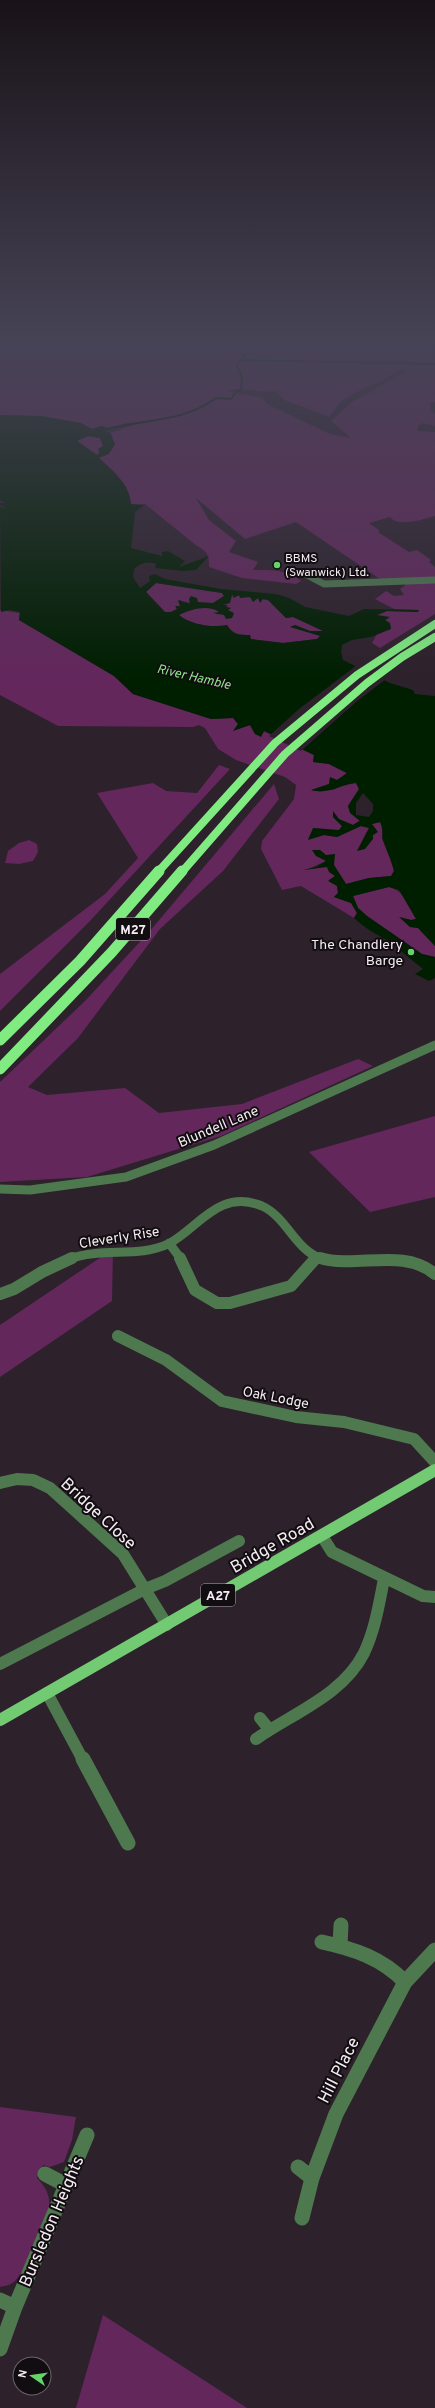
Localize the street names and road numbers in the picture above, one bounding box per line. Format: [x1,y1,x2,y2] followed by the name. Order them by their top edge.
[116,918,150,940] road number: M27
[176,1103,261,1152] street label: Blundell Lane
[78,1224,161,1253] street label: Cleverly Rise
[241,1384,310,1413] street label: Oak Lodge
[55,1474,140,1555] street label: Bridge Close
[227,1514,319,1580] street label: Bridge Road
[201,1584,235,1606] road number: A27
[314,2034,366,2108] street label: Hill Place
[15,2153,90,2291] street label: Bursledon Heights

